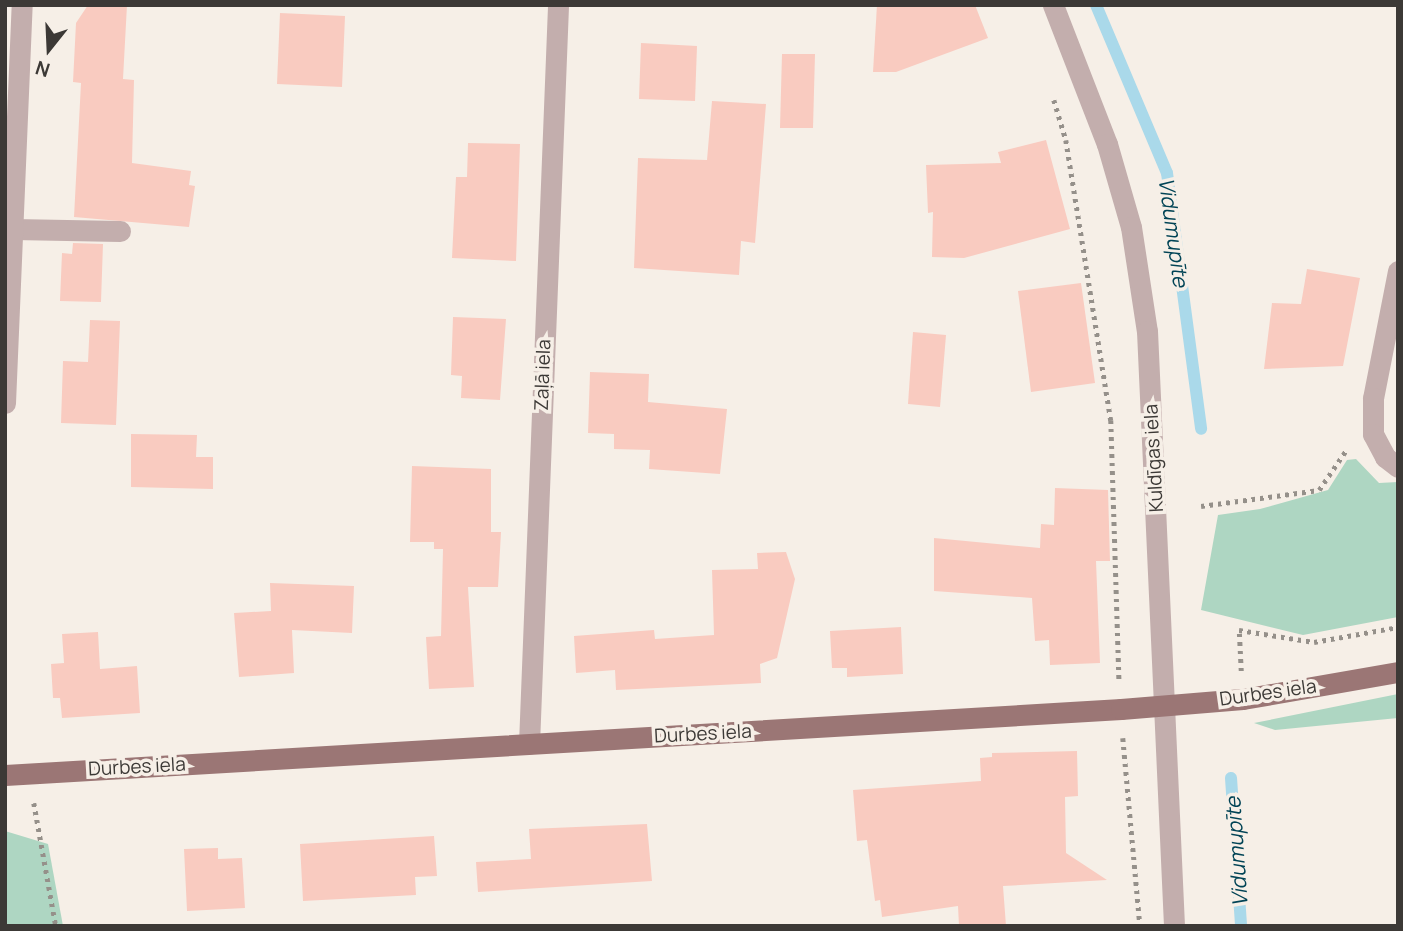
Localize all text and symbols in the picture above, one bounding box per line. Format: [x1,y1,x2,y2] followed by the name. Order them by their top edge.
[14,14,84,84] north arrow
[32,54,53,83] text: N
[1154,176,1194,288] water label: Vidumupīte
[530,339,556,411] street label: Zaļā iela
[1140,403,1168,513] street label: Kuldīgas iela
[1218,675,1318,711] street label: Durbes iela
[654,720,752,748] street label: Durbes iela
[88,753,186,781] street label: Durbes iela
[1220,796,1252,908] water label: Vidumupīte

